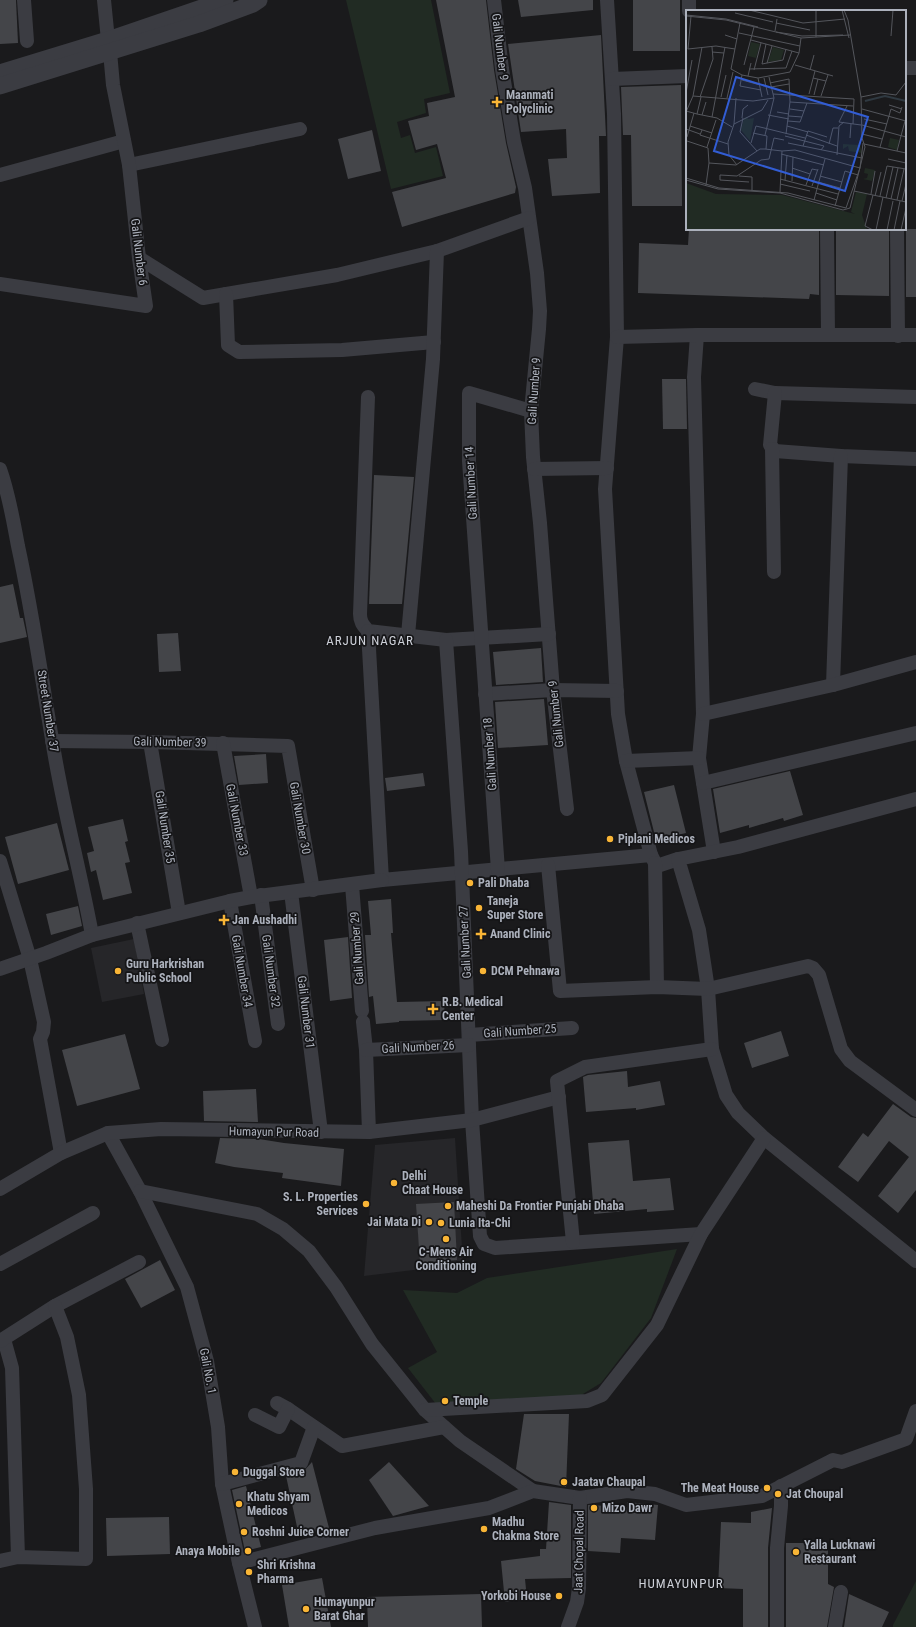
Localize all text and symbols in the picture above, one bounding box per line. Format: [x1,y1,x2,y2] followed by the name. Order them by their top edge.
[686,10,906,230] inset map
[489,13,511,81] street label: Gali Number 9
[506,88,554,116] place label: Maanmati Polyclinic
[491,96,503,108] marker: Maanmati Polyclinic
[128,218,150,286] street label: Gali Number 6
[525,357,543,425] street label: Gali Number 9
[462,446,480,520] street label: Gali Number 14
[326,633,414,648] district label: ARJUN NAGAR
[35,669,61,753] street label: Street Number 37
[546,680,566,748] street label: Gali Number 9
[480,717,500,791] street label: Gali Number 18
[133,734,207,750] street label: Gali Number 39
[287,781,313,855] street label: Gali Number 30
[223,783,251,857] street label: Gali Number 33
[152,790,178,864] street label: Gali Number 35
[618,832,695,846] place label: Piplani Medicos
[605,834,615,844] marker: Piplani Medicos
[478,876,530,890] place label: Pali Dhaba
[465,878,475,888] marker: Pali Dhaba
[487,894,544,922] place label: Taneja Super Store
[474,903,484,913] marker: Taneja Super Store
[456,905,474,979] street label: Gali Number 27
[347,911,367,985] street label: Gali Number 29
[232,913,297,927] place label: Jan Aushadhi
[219,915,229,925] marker: Jan Aushadhi
[490,927,551,941] place label: Anand Clinic
[475,928,487,940] marker: Anand Clinic
[229,934,255,1008] street label: Gali Number 34
[259,934,283,1008] street label: Gali Number 32
[126,957,204,985] place label: Guru Harkrishan Public School
[491,964,560,978] place label: DCM Pehnawa
[113,966,123,976] marker: Guru Harkrishan Public School
[478,966,488,976] marker: DCM Pehnawa
[295,975,317,1049] street label: Gali Number 31
[442,995,503,1023] place label: R.B. Medical Center
[427,1003,439,1015] marker: R.B. Medical Center
[483,1021,557,1041] street label: Gali Number 25
[381,1038,455,1056] street label: Gali Number 26
[229,1124,319,1140] street label: Humayun Pur Road
[402,1169,463,1197] place label: Delhi Chaat House
[389,1178,399,1188] marker: Delhi Chaat House
[283,1190,359,1218] place label: S. L. Properties Services
[361,1199,371,1209] marker: S. L. Properties Services
[456,1199,624,1213] place label: Maheshi Da Frontier Punjabi Dhaba
[443,1201,453,1211] marker: Maheshi Da Frontier Punjabi Dhaba
[367,1215,421,1229] place label: Jai Mata Di
[449,1216,511,1230] place label: Lunia Ita-Chi
[424,1217,434,1227] marker: Jai Mata Di
[436,1218,446,1228] marker: Lunia Ita-Chi
[441,1234,451,1244] marker: C-Mens Air Conditioning
[415,1245,477,1273] place label: C-Mens Air Conditioning
[197,1347,219,1395] street label: Gali No. 1
[453,1394,489,1408] place label: Temple
[440,1396,450,1406] marker: Temple
[243,1465,305,1479] place label: Duggal Store
[230,1467,240,1477] marker: Duggal Store
[572,1475,646,1489] place label: Jaatav Chaupal
[559,1477,569,1487] marker: Jaatav Chaupal
[681,1481,759,1495] place label: The Meat House
[762,1483,772,1493] marker: The Meat House
[786,1487,843,1501] place label: Jat Choupal
[773,1489,783,1499] marker: Jat Choupal
[247,1490,310,1518] place label: Khatu Shyam Medicos
[234,1499,244,1509] marker: Khatu Shyam Medicos
[602,1501,652,1515] place label: Mizo Dawr
[589,1503,599,1513] marker: Mizo Dawr
[571,1510,587,1594] street label: Jaat Chopal Road
[492,1515,559,1543] place label: Madhu Chakma Store
[479,1524,489,1534] marker: Madhu Chakma Store
[252,1525,349,1539] place label: Roshni Juice Corner
[239,1527,249,1537] marker: Roshni Juice Corner
[804,1538,875,1566] place label: Yalla Lucknawi Restaurant
[175,1544,240,1558] place label: Anaya Mobile
[243,1546,253,1556] marker: Anaya Mobile
[791,1547,801,1557] marker: Yalla Lucknawi Restaurant
[257,1558,316,1586] place label: Shri Krishna Pharma
[244,1567,254,1577] marker: Shri Krishna Pharma
[638,1576,724,1591] district label: HUMAYUNPUR
[481,1589,551,1603] place label: Yorkobi House
[554,1591,564,1601] marker: Yorkobi House
[314,1595,375,1623] place label: Humayunpur Barat Ghar
[301,1604,311,1614] marker: Humayunpur Barat Ghar

